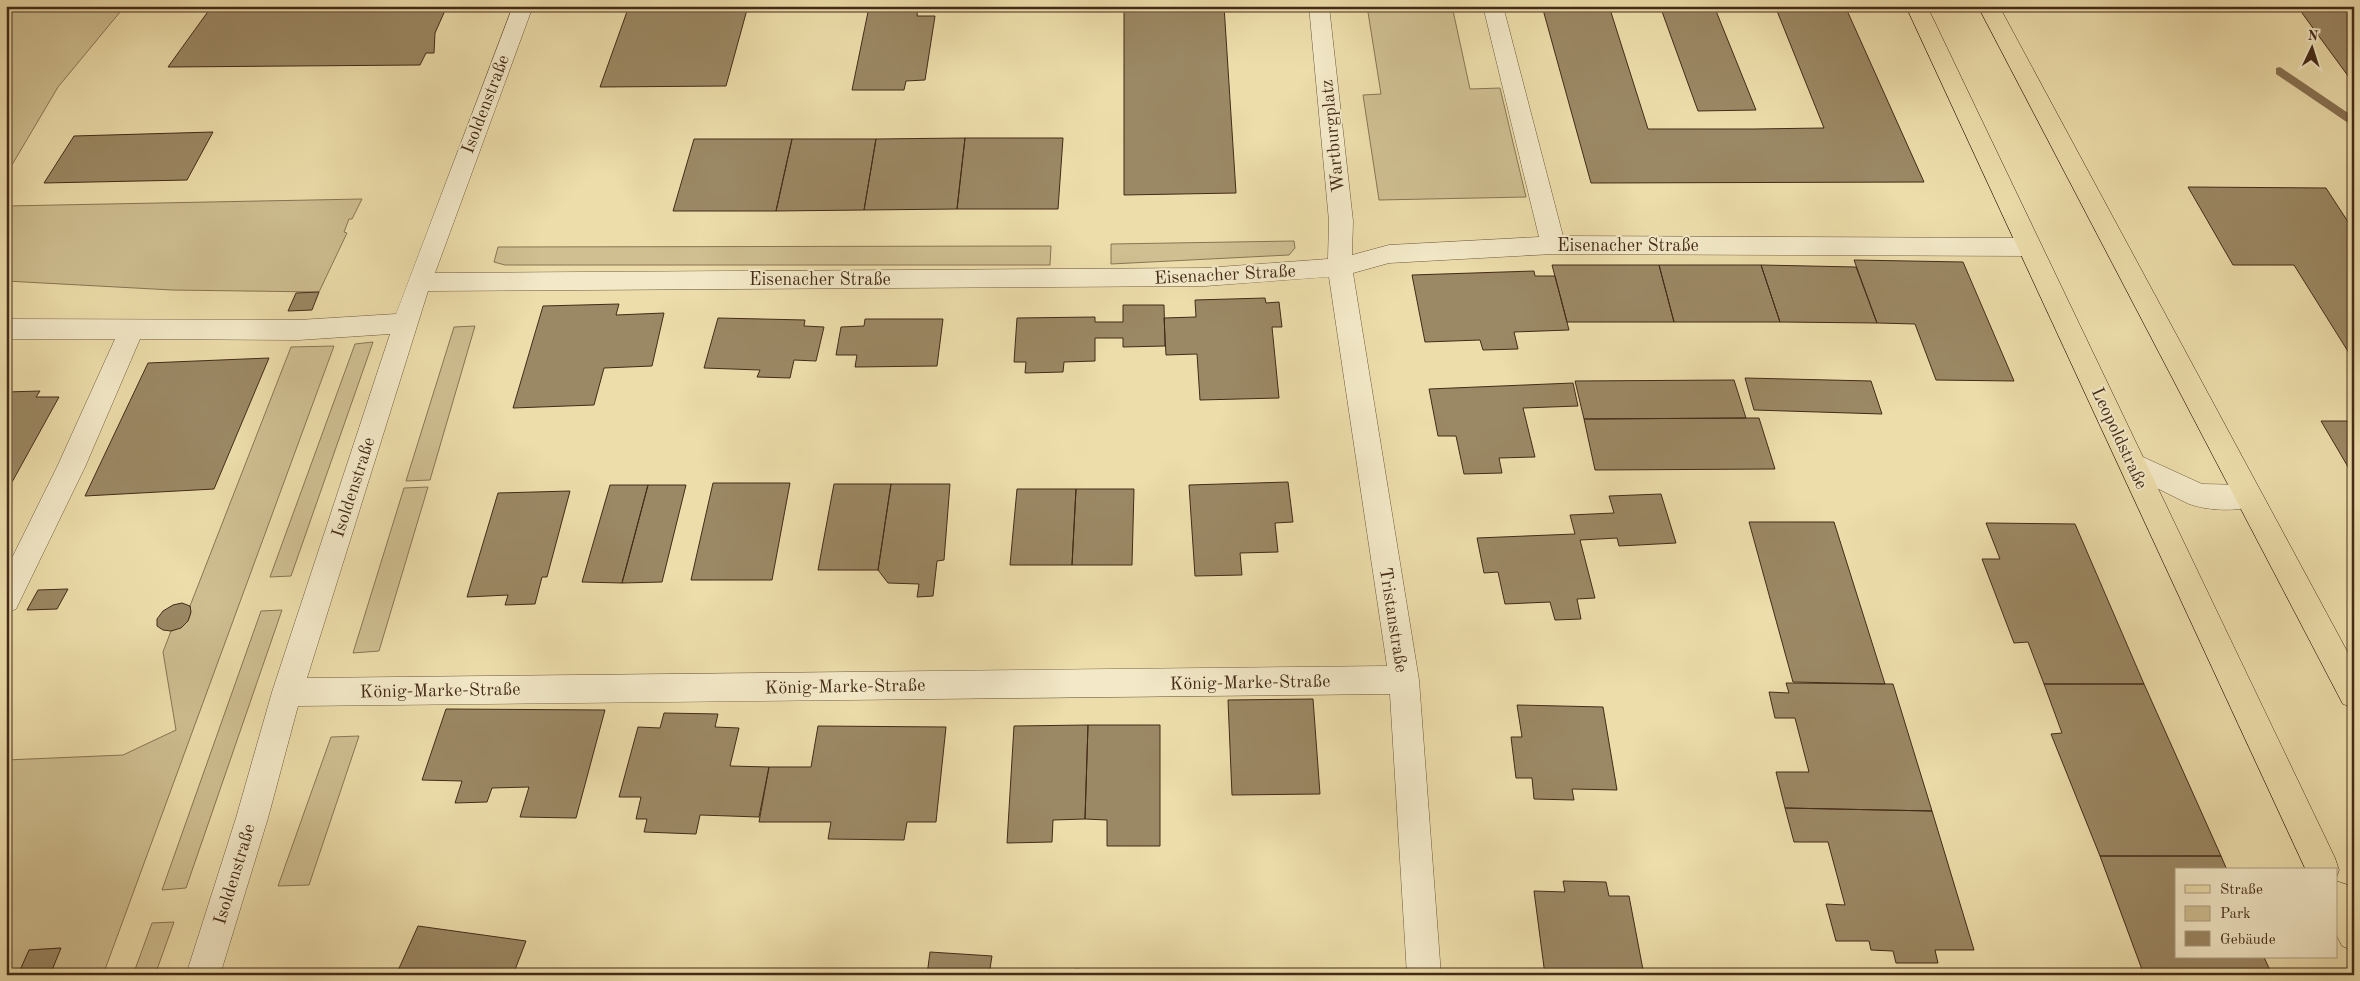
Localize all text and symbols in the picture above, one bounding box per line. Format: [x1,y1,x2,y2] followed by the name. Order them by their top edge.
[2288,22,2338,72] north arrow
[2307,29,2319,43] text: N
[459,52,513,156] street label: Isoldenstraße
[1318,78,1348,193] street label: Wartburgplatz
[1557,237,1699,255] street label: Eisenacher Straße
[1154,262,1296,288] street label: Eisenacher Straße
[749,271,891,289] street label: Eisenacher Straße
[2088,385,2150,492] street label: Leopoldstraße
[329,435,379,540] street label: Isoldenstraße
[1376,566,1410,674] street label: Tristanstraße
[1170,673,1330,693] street label: König-Marke-Straße
[765,677,925,697] street label: König-Marke-Straße
[360,681,520,701] street label: König-Marke-Straße
[211,822,259,927] street label: Isoldenstraße
[2175,868,2338,958] legend
[2220,883,2263,898] text: Straße
[2220,907,2251,922] text: Park
[2220,933,2276,948] text: Gebäude

